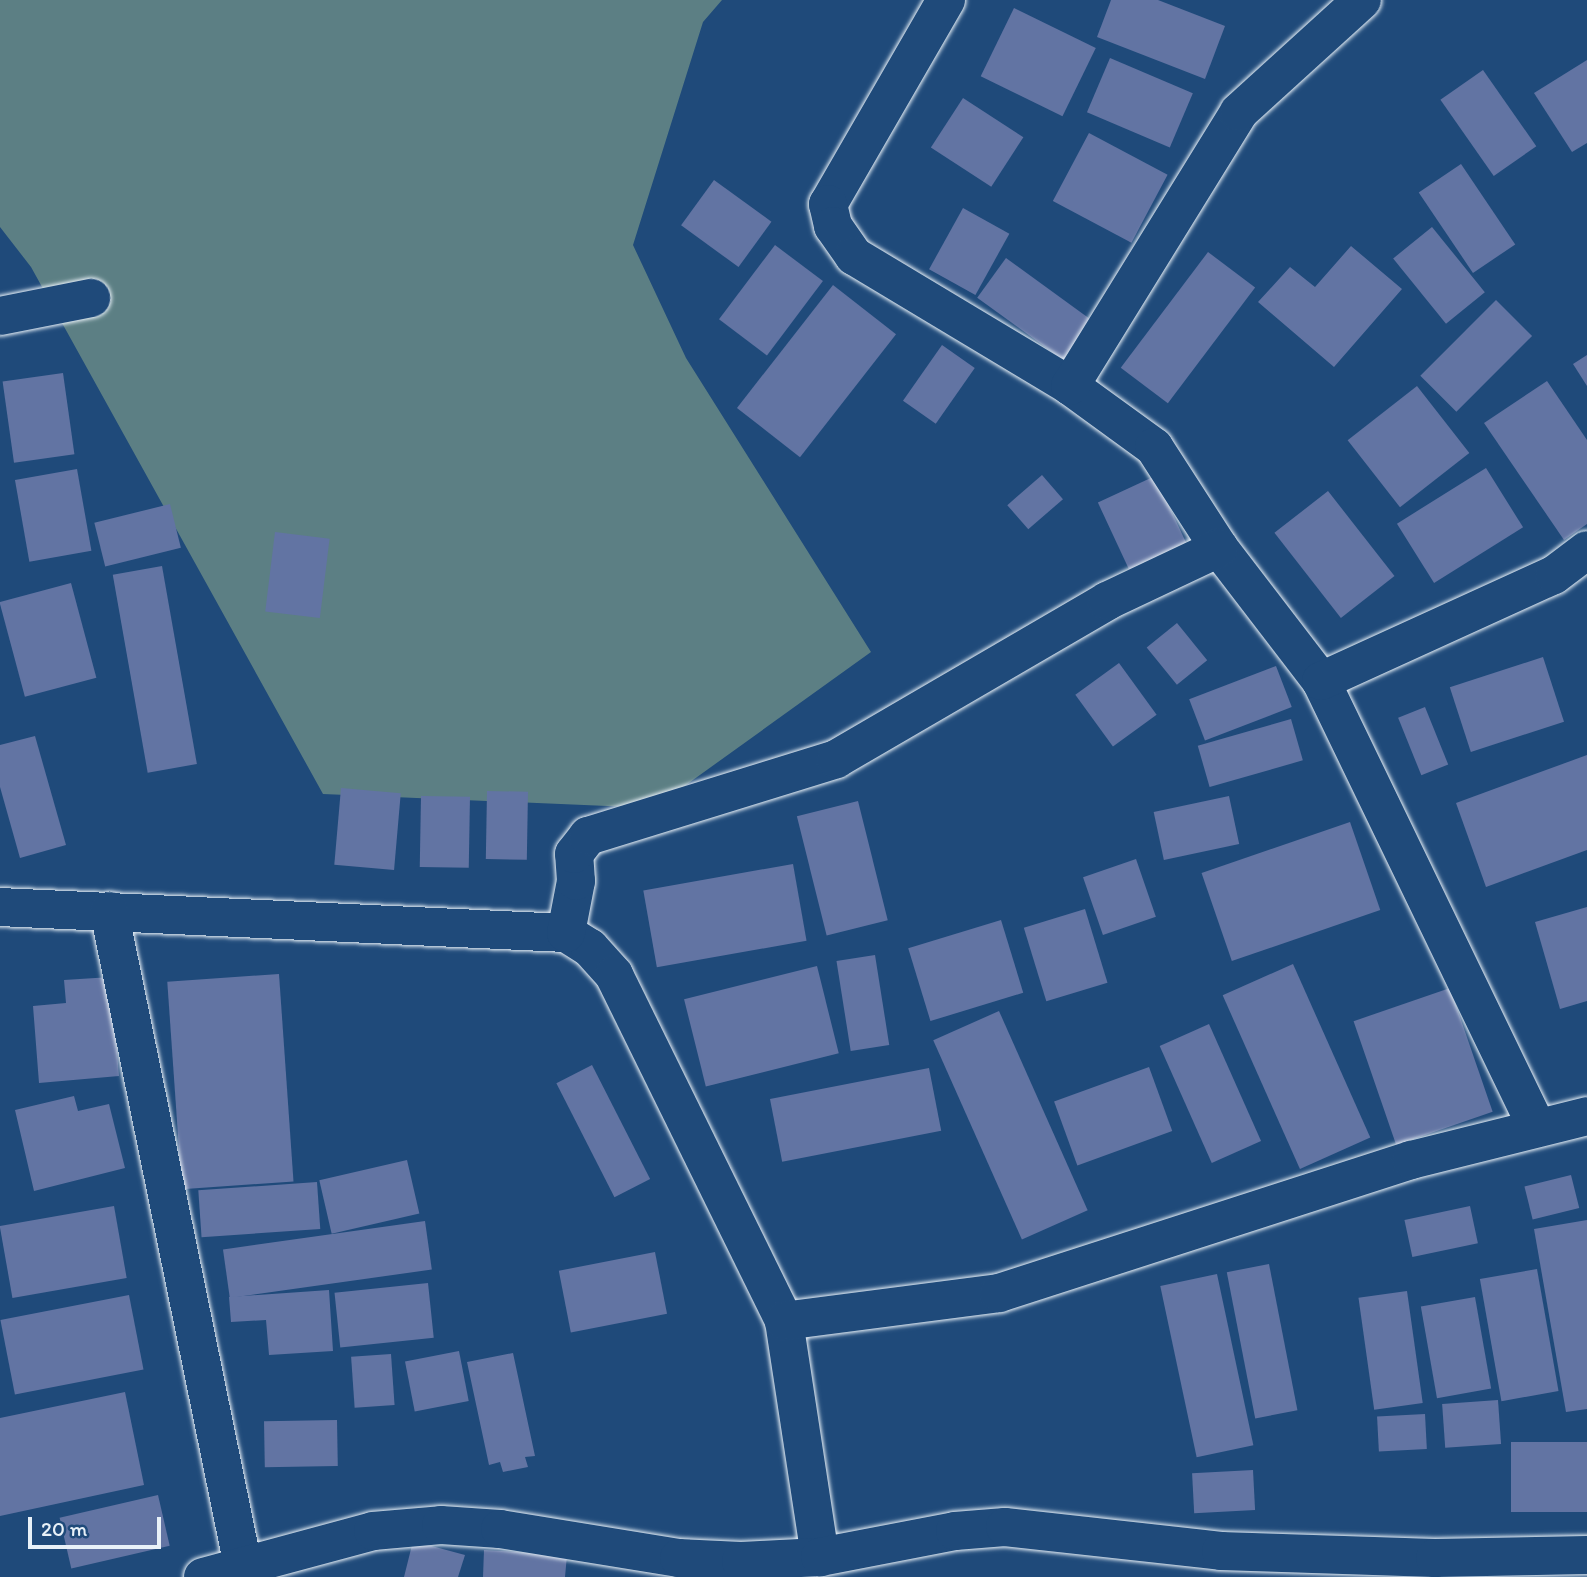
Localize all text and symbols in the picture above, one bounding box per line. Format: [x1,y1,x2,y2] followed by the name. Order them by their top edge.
[32,1504,164,1548] scale bar
[41,1516,87,1541] text: 20 m

